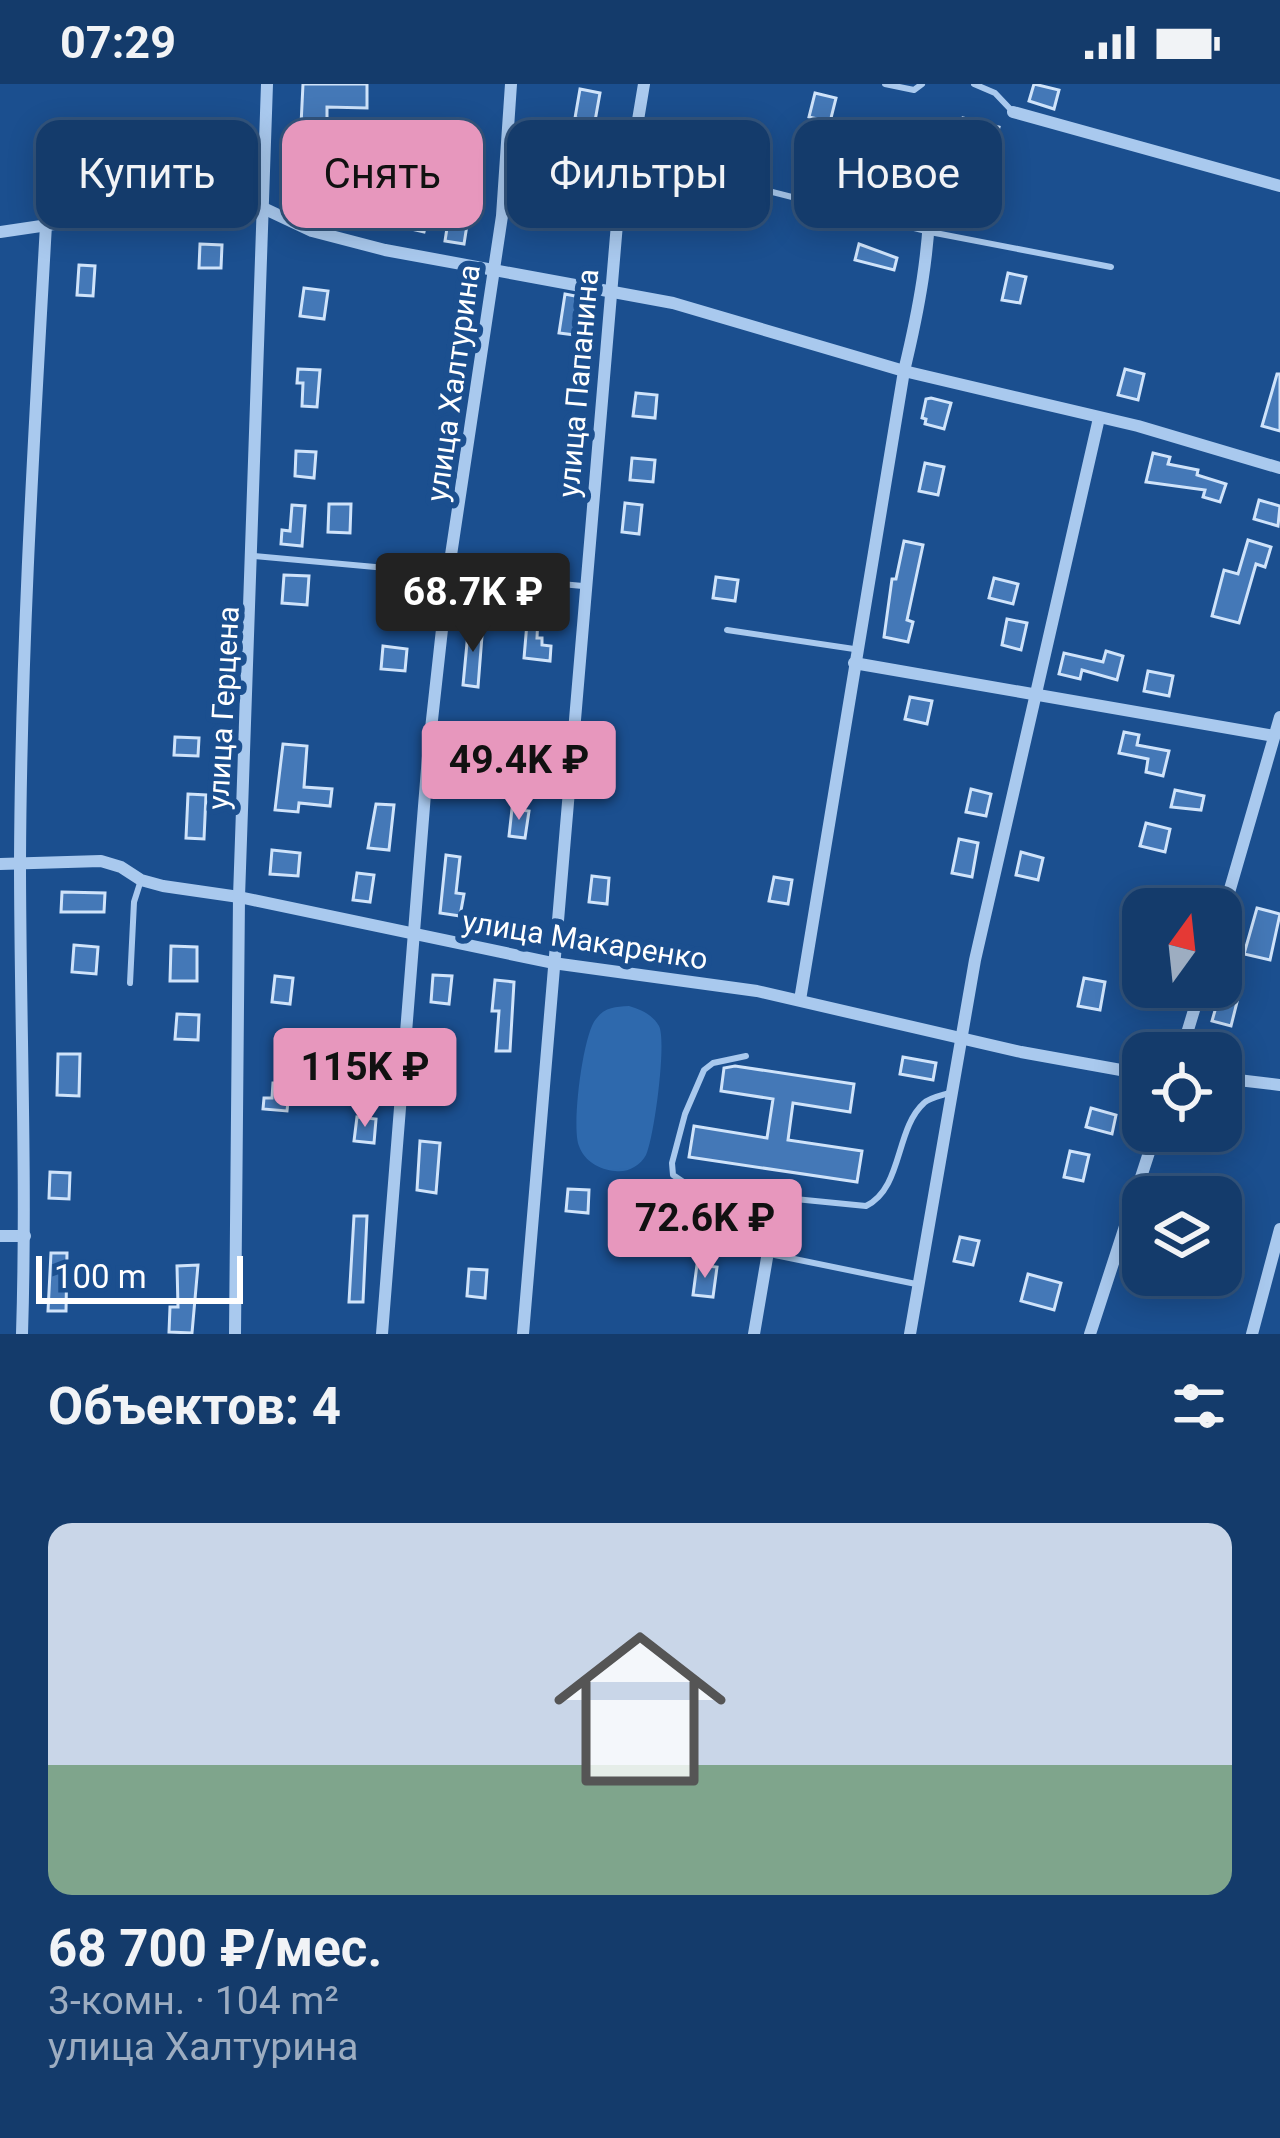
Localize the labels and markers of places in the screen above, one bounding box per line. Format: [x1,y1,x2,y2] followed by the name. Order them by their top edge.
[362,553,584,655] pin: 68.7K ₽
[408,721,630,823] pin: 49.4K ₽
[267,1028,463,1130] pin: 115K ₽
[594,1179,816,1281] pin: 72.6K ₽

